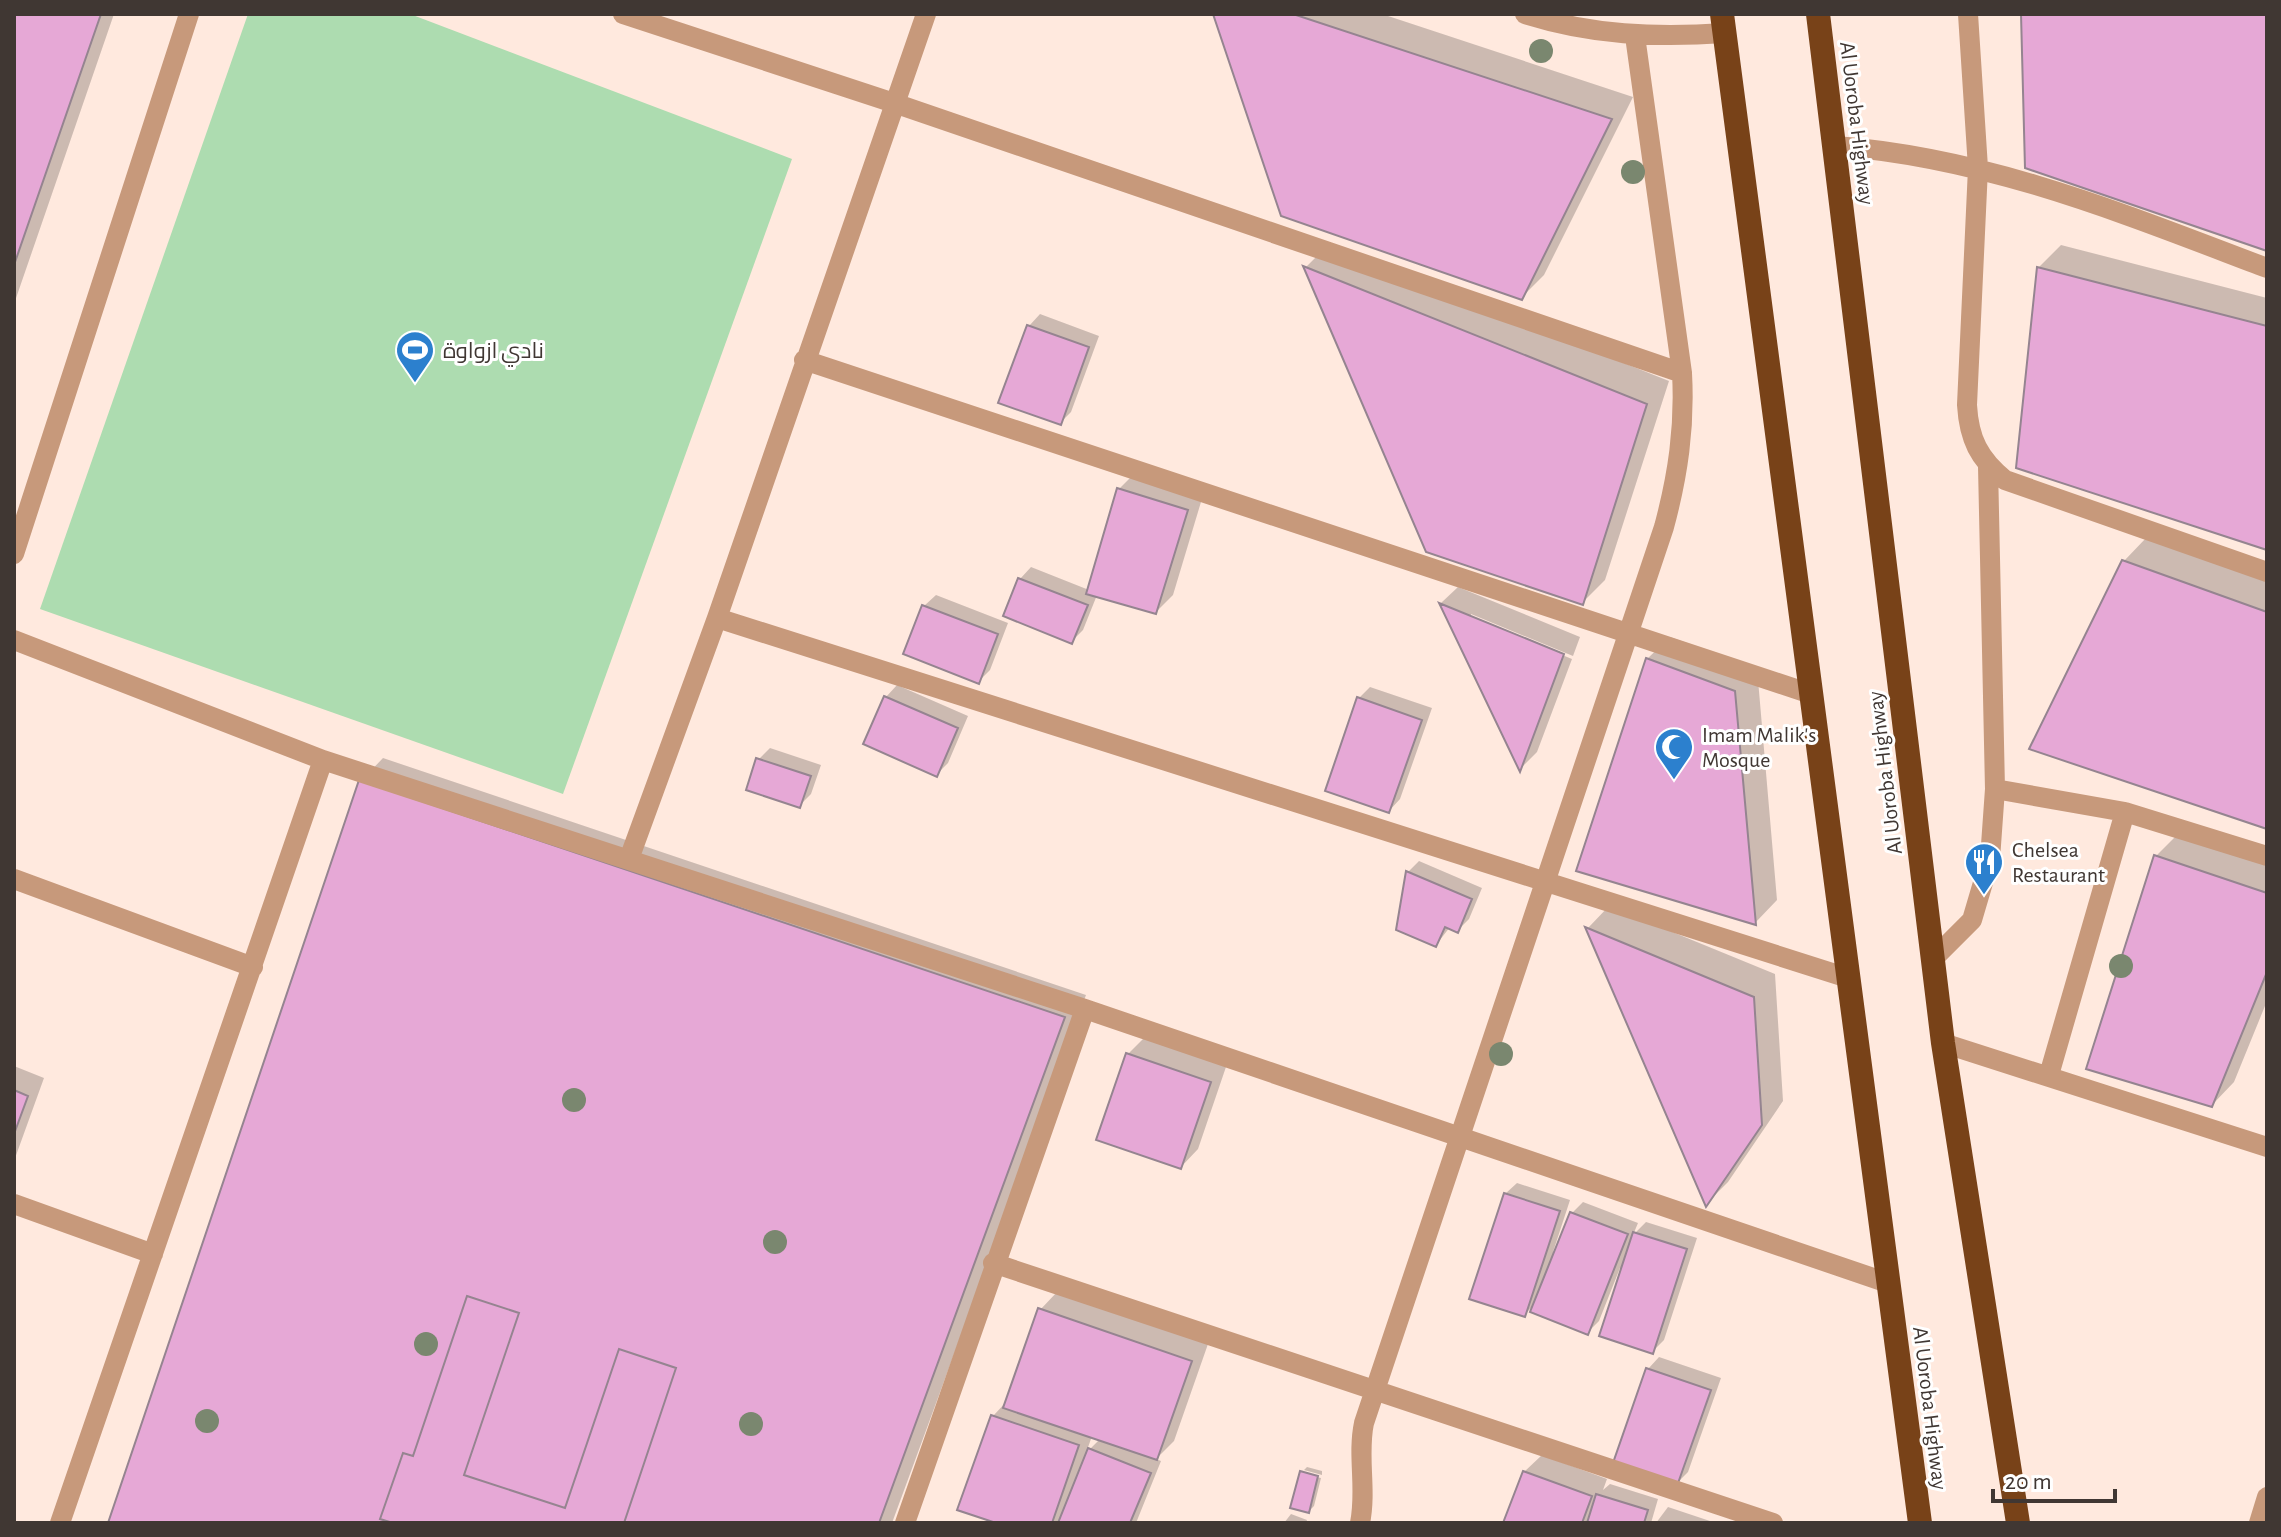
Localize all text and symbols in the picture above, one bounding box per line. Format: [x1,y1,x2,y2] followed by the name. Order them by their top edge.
[1836,40,1878,207] street label: Al Uoroba Highway
[394,329,436,384] sports icon: نادي ازواوة
[443,340,544,367] place label: نادي ازواوة
[1864,689,1906,856] street label: Al Uoroba Highway
[1702,724,1816,771] place label: Imam Malik's Mosque
[1653,726,1695,781] mosque icon: Imam Malik's Mosque
[2012,839,2105,886] place label: Chelsea Restaurant
[1963,841,2005,896] restaurant icon: Chelsea Restaurant
[1909,1325,1951,1492] street label: Al Uoroba Highway
[1993,1453,2115,1503] scale bar
[2005,1470,2052,1494] text: 20 m

